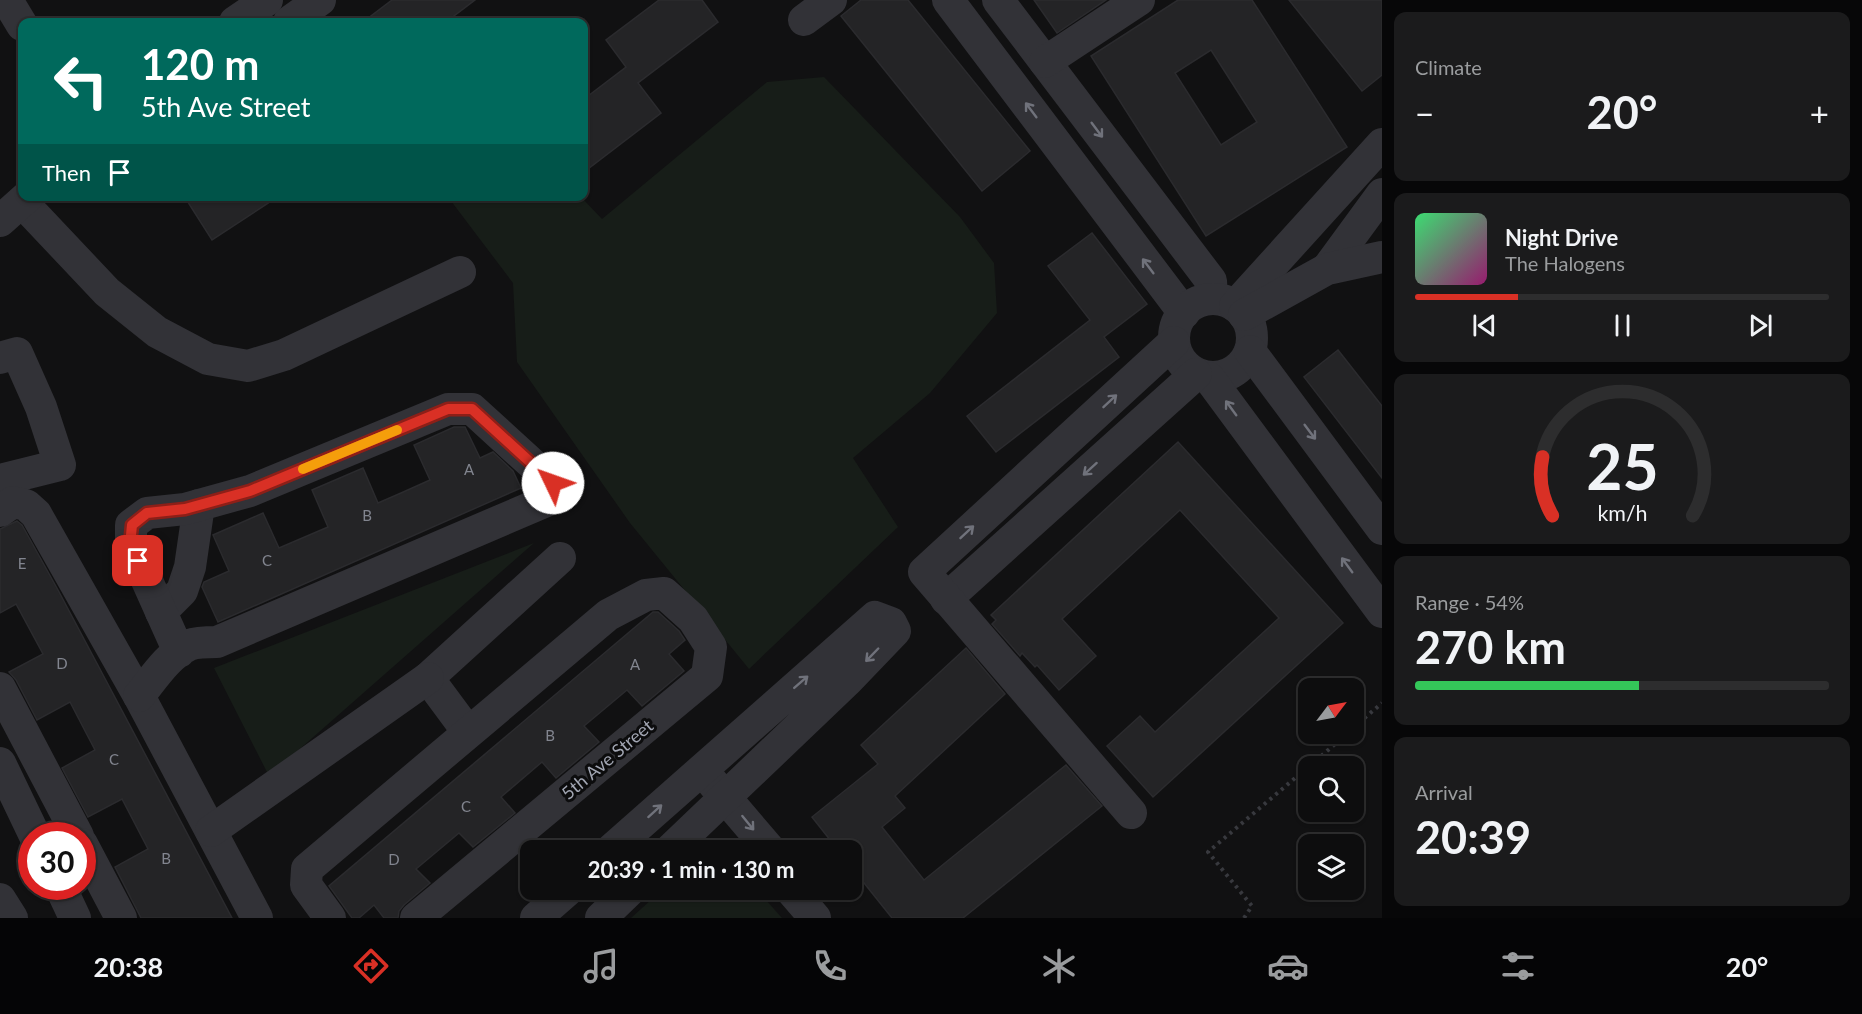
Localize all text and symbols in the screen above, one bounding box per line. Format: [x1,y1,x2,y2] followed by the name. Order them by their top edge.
[141,39,259,89] text: 120 m
[42,42,120,120] icon: left
[1415,55,1482,79] text: Climate
[1587,85,1657,139] text: 20°
[141,90,310,123] text: 5th Ave Street
[1415,93,1434,133] text: −
[1810,93,1829,133] text: +
[1025,103,1037,119] one-way arrow
[1091,122,1103,138] one-way arrow
[103,156,136,189] icon: arrive
[42,159,91,186] text: Then
[1505,224,1618,251] text: Night Drive
[1505,251,1625,275] text: The Halogens
[1142,258,1155,274] one-way arrow
[1468,309,1501,342] icon: previous
[1606,309,1639,342] icon: pause
[1744,309,1777,342] icon: next
[1103,393,1118,408] one-way arrow
[1225,401,1238,417] one-way arrow
[1303,424,1316,440] one-way arrow
[1586,428,1658,503] text: 25
[521,451,585,515] position arrow
[464,460,475,478] house number: A
[1083,462,1098,476] one-way arrow
[1597,500,1647,526] text: km/h
[362,506,372,524] house number: B
[959,525,974,540] one-way arrow
[112,535,163,586] pin
[121,544,154,577] icon: arrive
[262,551,272,569] house number: C
[18,554,26,572] house number: E
[1341,557,1354,573] one-way arrow
[1415,590,1524,614] text: Range · 54%
[1415,620,1566,674] text: 270 km
[865,647,879,662] one-way arrow
[56,654,68,672] house number: D
[630,655,641,673] house number: A
[793,675,808,689] one-way arrow
[1298,678,1364,744] north arrow
[1298,678,1364,900] map controls
[557,714,658,804] street label: 5th Ave Street
[545,726,555,744] house number: B
[109,750,119,768] house number: C
[1298,756,1364,822] button: search
[1415,780,1473,804] text: Arrival
[461,797,471,815] house number: C
[647,804,662,818] one-way arrow
[1415,810,1531,864] text: 20:39
[741,815,755,830] one-way arrow
[18,822,96,900] speed limit sign: 30
[1298,834,1364,900] button: layers
[161,849,171,867] house number: B
[388,850,400,868] house number: D
[588,856,794,883] text: 20:39 · 1 min · 130 m
[350,945,392,987] icon: directions
[580,945,622,987] icon: music
[809,945,851,987] icon: phone
[1038,945,1080,987] icon: climate
[1267,945,1309,987] icon: car
[1497,945,1539,987] icon: filters
[94,950,163,983] text: 20:38
[1726,950,1768,983] text: 20°

